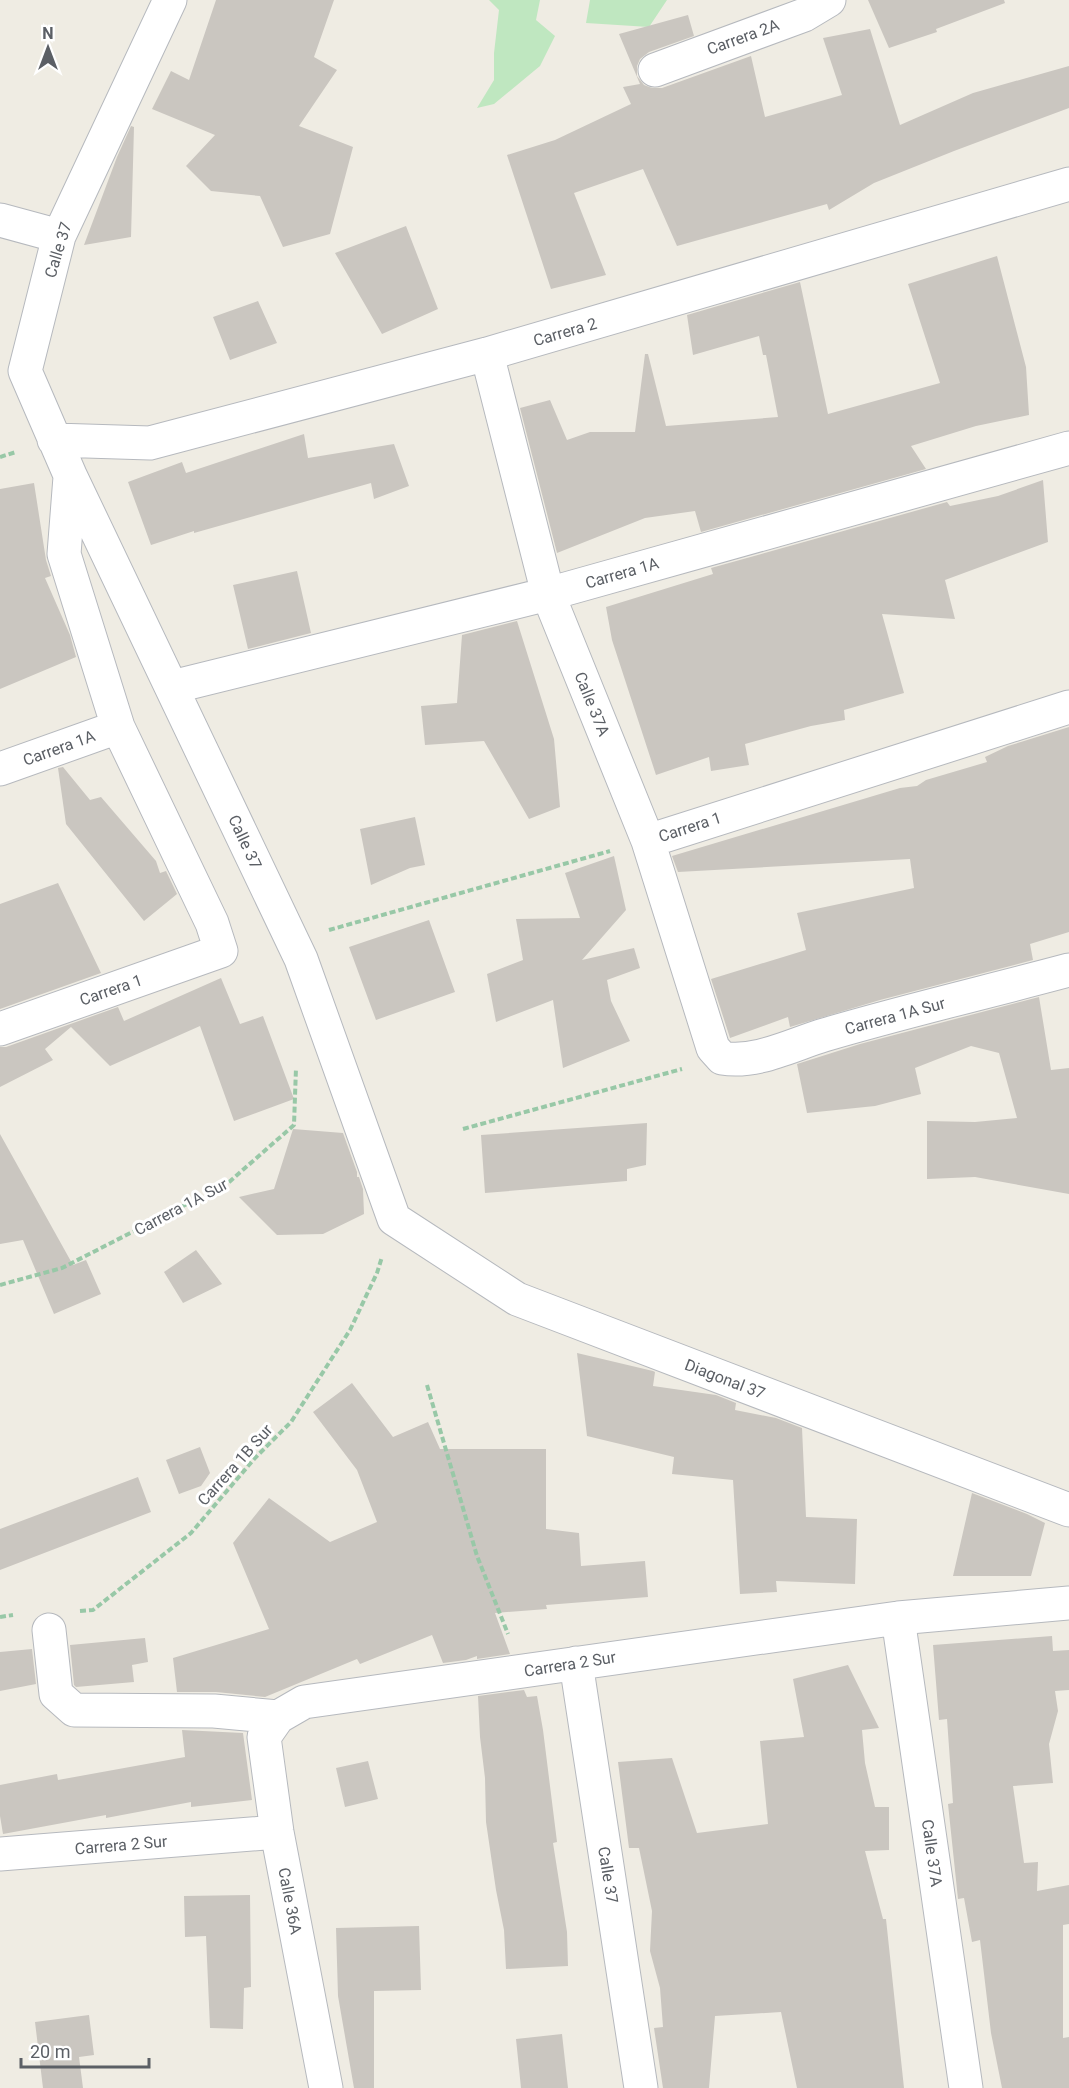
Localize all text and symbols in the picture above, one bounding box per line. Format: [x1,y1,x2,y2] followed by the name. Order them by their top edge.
[704,15,782,59] street label: Carrera 2A
[18,18,78,78] north arrow
[42,24,54,43] text: N
[41,220,75,280] street label: Calle 37
[531,314,599,350] street label: Carrera 2
[583,553,661,593] street label: Carrera 1A
[570,669,614,739] street label: Calle 37A
[20,726,98,770] street label: Carrera 1A
[656,808,724,846] street label: Carrera 1
[224,812,266,872] street label: Calle 37
[77,970,145,1010] street label: Carrera 1
[843,993,948,1039] street label: Carrera 1A Sur
[131,1174,232,1240] street label: Carrera 1A Sur
[682,1355,768,1403] street label: Diagonal 37
[194,1420,277,1510] street label: Carrera 1B Sur
[523,1647,618,1681] street label: Carrera 2 Sur
[918,1818,946,1888] street label: Calle 37A
[74,1831,169,1859] street label: Carrera 2 Sur
[594,1845,622,1905] street label: Calle 37
[274,1866,306,1937] street label: Calle 36A
[21,2031,148,2069] scale bar
[30,2041,70,2062] text: 20 m

